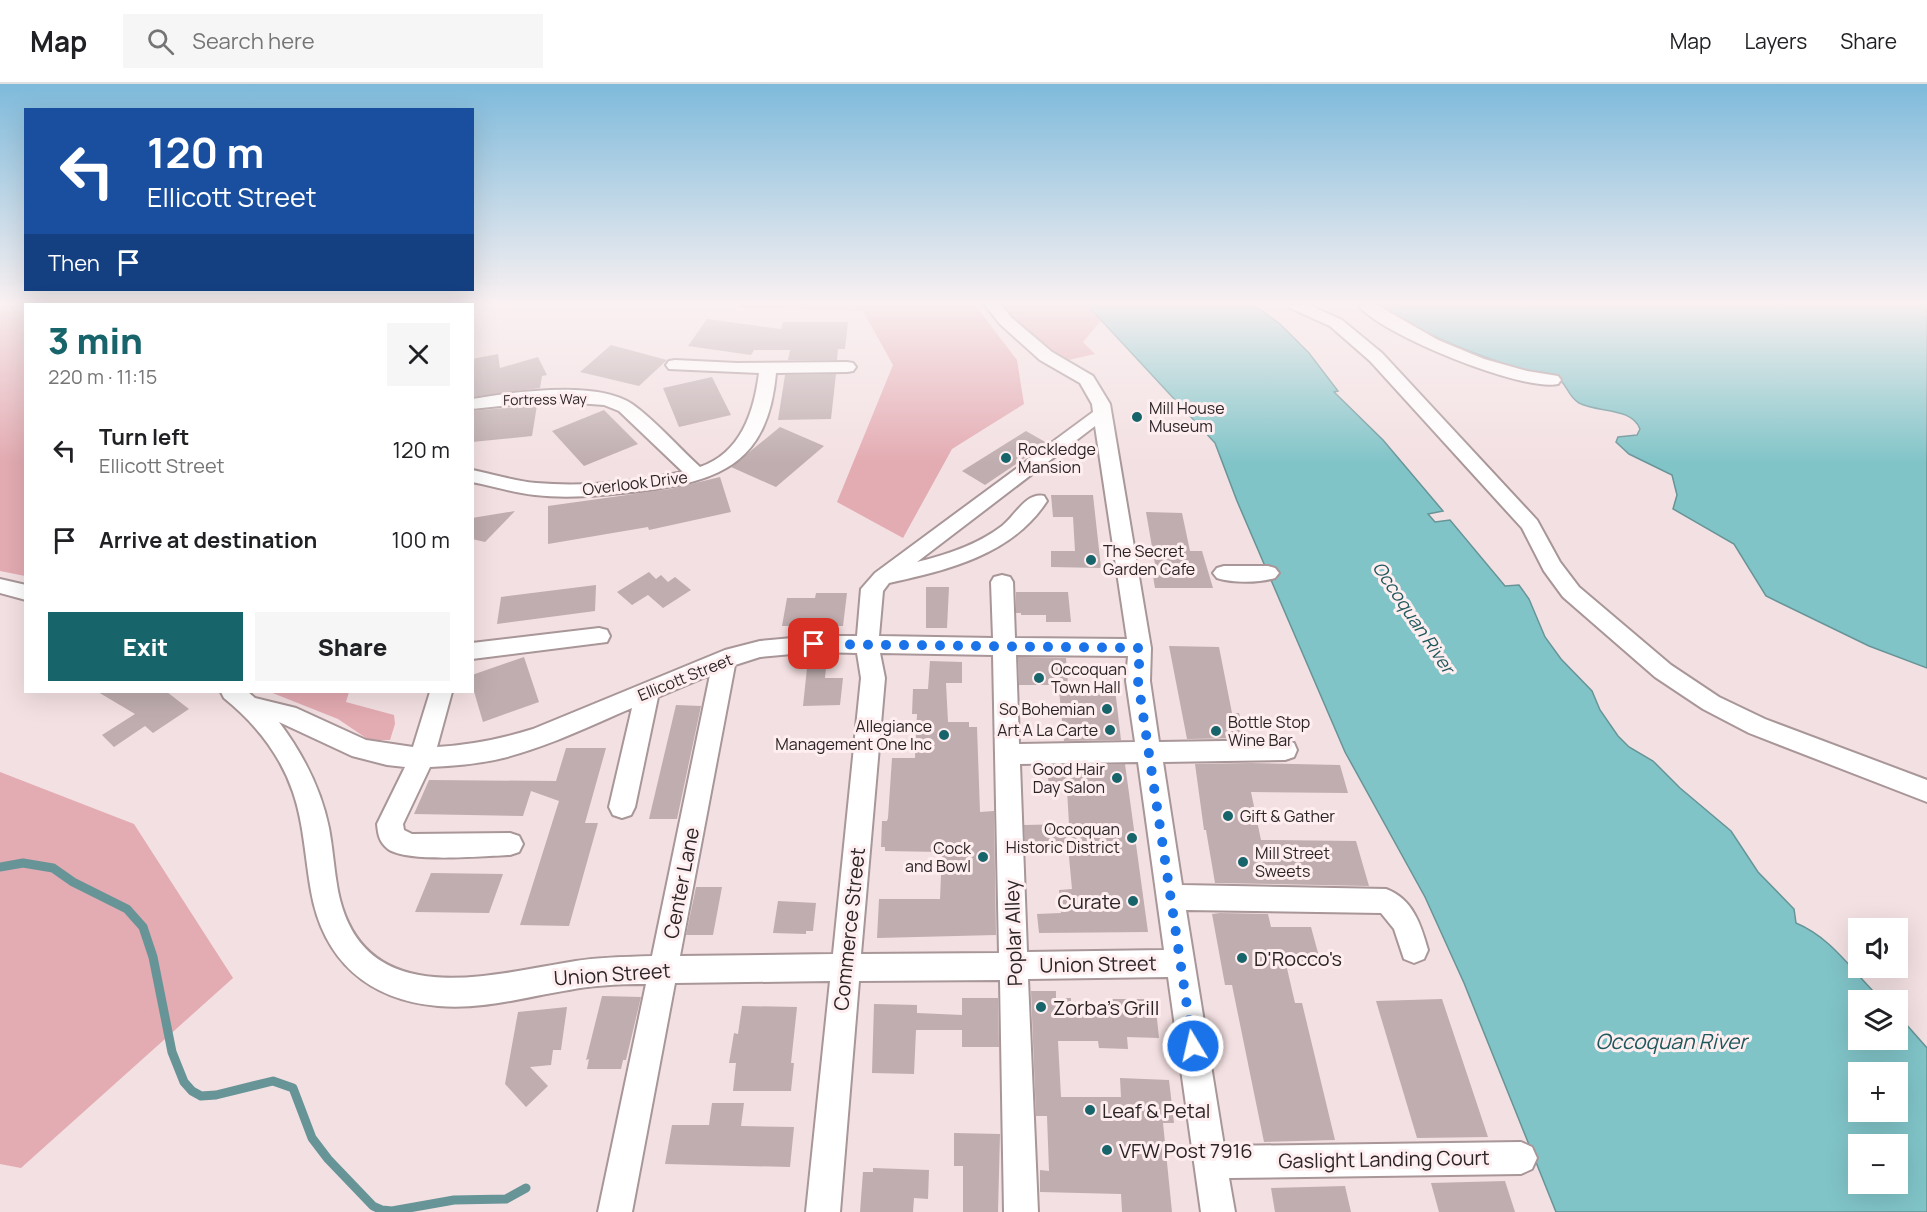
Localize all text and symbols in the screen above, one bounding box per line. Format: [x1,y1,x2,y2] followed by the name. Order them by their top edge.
[123,14,543,68] search box
[30,22,87,60] text: Map
[144,25,177,58] icon: search
[192,26,315,56] text: Search here
[1670,27,1711,55] text: Map
[1744,27,1807,55] text: Layers
[1840,27,1897,55] text: Share
[147,123,264,181] text: 120 m
[48,132,126,210] icon: left
[147,178,317,215] text: Ellicott Street
[112,246,145,279] icon: arrive
[48,248,100,278] text: Then
[48,316,143,365] text: 3 min
[387,323,450,386] button: close
[48,363,157,390] text: 220 m · 11:15
[503,389,588,409] street label: Fortress Way
[1149,397,1225,437] place label: Mill House Museum
[1130,410,1144,424] marker: Mill House Museum
[99,422,189,452] text: Turn left
[48,434,81,467] icon: left
[392,435,450,465] text: 120 m
[1018,438,1096,478] place label: Rockledge Mansion
[999,451,1013,465] marker: Rockledge Mansion
[99,452,225,479] text: Ellicott Street
[581,466,689,500] street label: Overlook Drive
[48,524,81,557] icon: arrive
[99,525,317,555] text: Arrive at destination
[392,525,450,555] text: 100 m
[1103,540,1195,580] place label: The Secret Garden Cafe
[1084,553,1098,567] marker: The Secret Garden Cafe
[1368,556,1462,680] water label: Occoquan River
[48,612,243,681] button: Exit
[255,612,450,681] button: Share
[788,618,839,669] pin
[797,627,830,660] icon: arrive
[634,648,736,706] street label: Ellicott Street
[1051,658,1127,698] place label: Occoquan Town Hall
[1032,671,1046,685] marker: Occoquan Town Hall
[999,698,1095,720] place label: So Bohemian
[1100,702,1114,716] marker: So Bohemian
[1228,711,1310,751] place label: Bottle Stop Wine Bar
[775,715,932,755] place label: Allegiance Management One Inc
[997,719,1098,741] place label: Art A La Carte
[1103,723,1117,737] marker: Art A La Carte
[1209,724,1223,738] marker: Bottle Stop Wine Bar
[937,728,951,742] marker: Allegiance Management One Inc
[1033,758,1105,798] place label: Good Hair Day Salon
[1110,771,1124,785] marker: Good Hair Day Salon
[1240,805,1335,827] place label: Gift & Gather
[1221,809,1235,823] marker: Gift & Gather
[1006,818,1120,858] place label: Occoquan Historic District
[657,825,705,941] street label: Center Lane
[1125,831,1139,845] marker: Occoquan Historic District
[905,837,972,877] place label: Cock and Bowl
[1255,842,1330,882] place label: Mill Street Sweets
[827,846,871,1012] street label: Commerce Street
[976,850,990,864] marker: Cock and Bowl
[1236,855,1250,869] marker: Mill Street Sweets
[998,879,1028,987] street label: Poplar Alley
[1058,888,1121,915] place label: Curate
[1126,894,1140,908] marker: Curate
[1848,918,1908,1194] map controls
[1848,918,1908,978] button: sound
[1254,945,1342,972] place label: D'Rocco's
[1039,949,1157,979] street label: Union Street
[1235,951,1249,965] marker: D'Rocco's
[553,956,671,992] street label: Union Street
[1848,990,1908,1050] button: layers
[1053,994,1159,1021] place label: Zorba's Grill
[1034,1000,1048,1014] marker: Zorba's Grill
[1161,1014,1225,1078] position arrow
[1595,1027,1749,1055] water label: Occoquan River
[1848,1062,1908,1122] button: +
[1102,1097,1210,1124] place label: Leaf & Petal
[1083,1103,1097,1117] marker: Leaf & Petal
[1848,1134,1908,1194] button: −
[1119,1137,1253,1164] place label: VFW Post 7916
[1100,1143,1114,1157] marker: VFW Post 7916
[1278,1144,1490,1174] street label: Gaslight Landing Court

